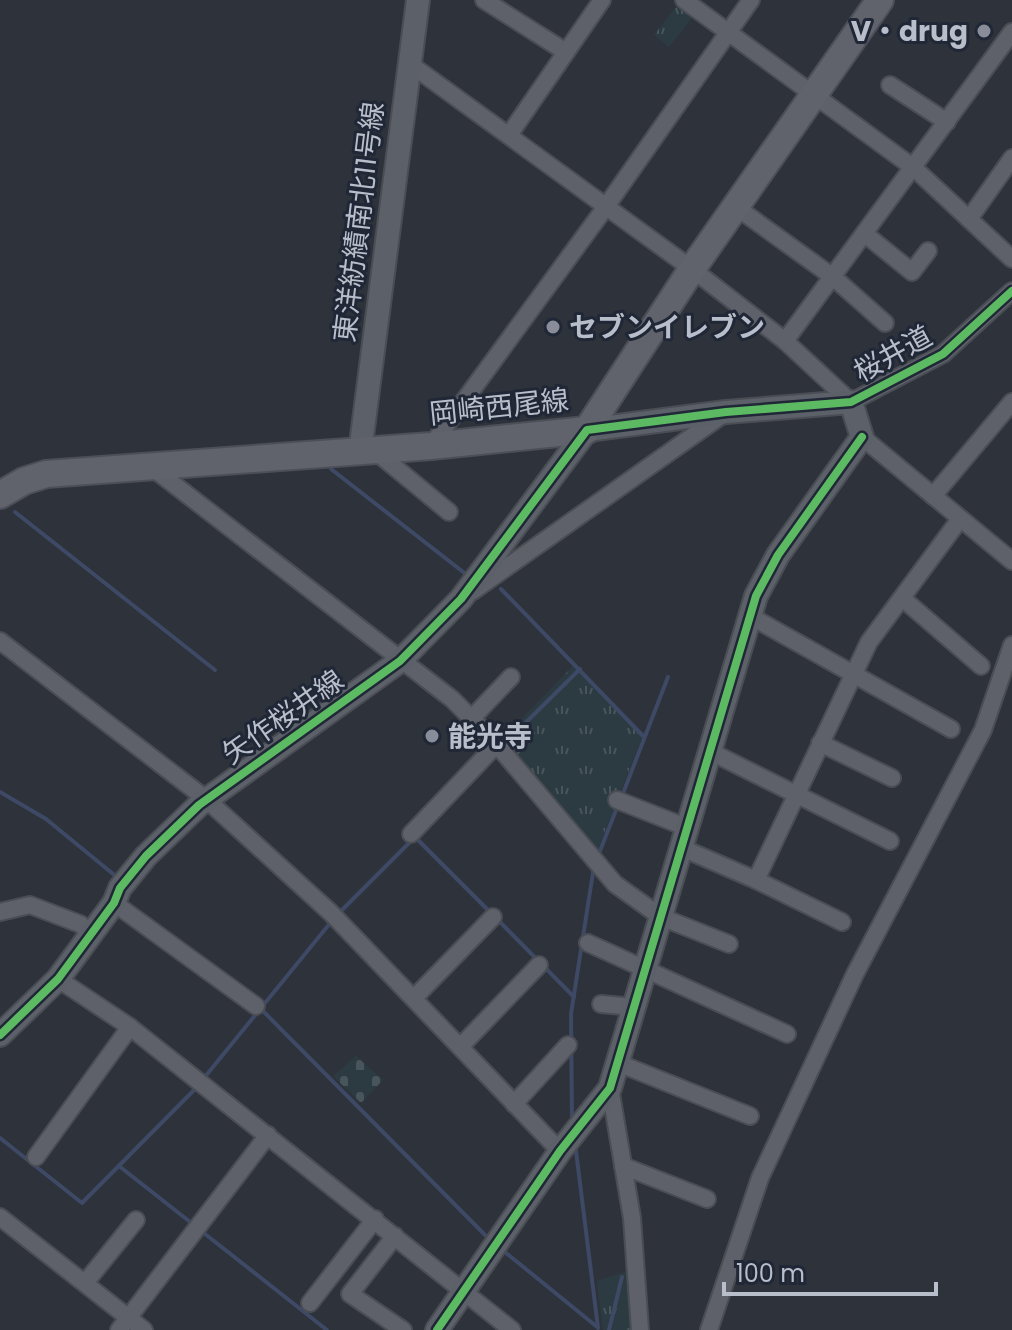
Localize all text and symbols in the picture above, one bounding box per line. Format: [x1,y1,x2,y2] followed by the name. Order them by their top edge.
[851,12,968,51] place label: V・drug
[975,22,993,40] marker: V・drug
[325,100,393,344] street label: 東洋紡績南北11号線
[569,308,765,347] place label: セブンイレブン
[847,317,939,391] street label: 桜井道
[544,318,562,336] marker: セブンイレブン
[427,380,571,434] street label: 岡崎西尾線
[214,661,352,773] street label: 矢作桜井線
[448,717,532,756] place label: 能光寺
[423,727,441,745] marker: 能光寺
[724,1246,936,1296] scale bar
[736,1257,805,1290] text: 100 m

